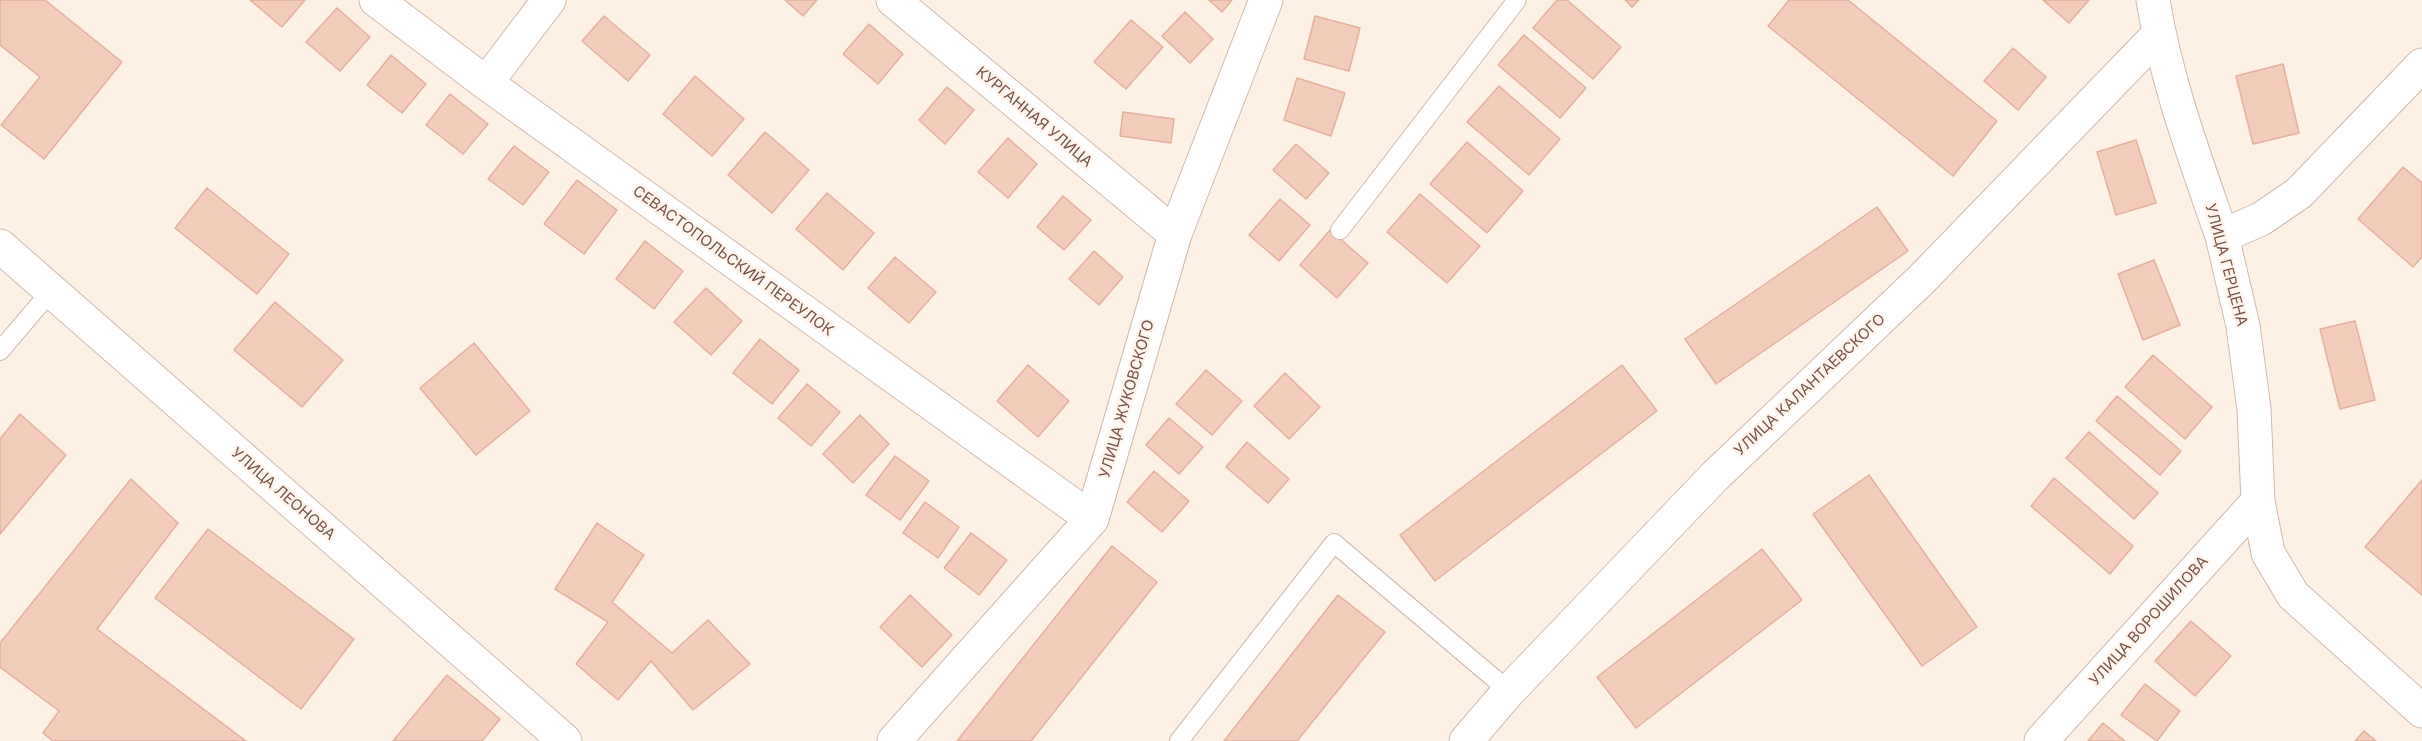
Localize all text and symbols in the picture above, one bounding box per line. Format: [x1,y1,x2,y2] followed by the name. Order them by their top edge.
[972,63,1096,171] street label: КУРГАННАЯ УЛИЦА
[629,182,837,340] street label: СЕВАСТОПОЛЬСКИЙ ПЕРЕУЛОК
[2201,202,2251,328] street label: УЛИЦА ГЕРЦЕНА
[1731,310,1889,460] street label: УЛИЦА КАЛАНТАЕВСКОГО
[1096,318,1158,480] street label: УЛИЦА ЖУКОВСКОГО
[227,444,339,544] street label: УЛИЦА ЛЕОНОВА
[2086,552,2212,690] street label: УЛИЦА ВОРОШИЛОВА

